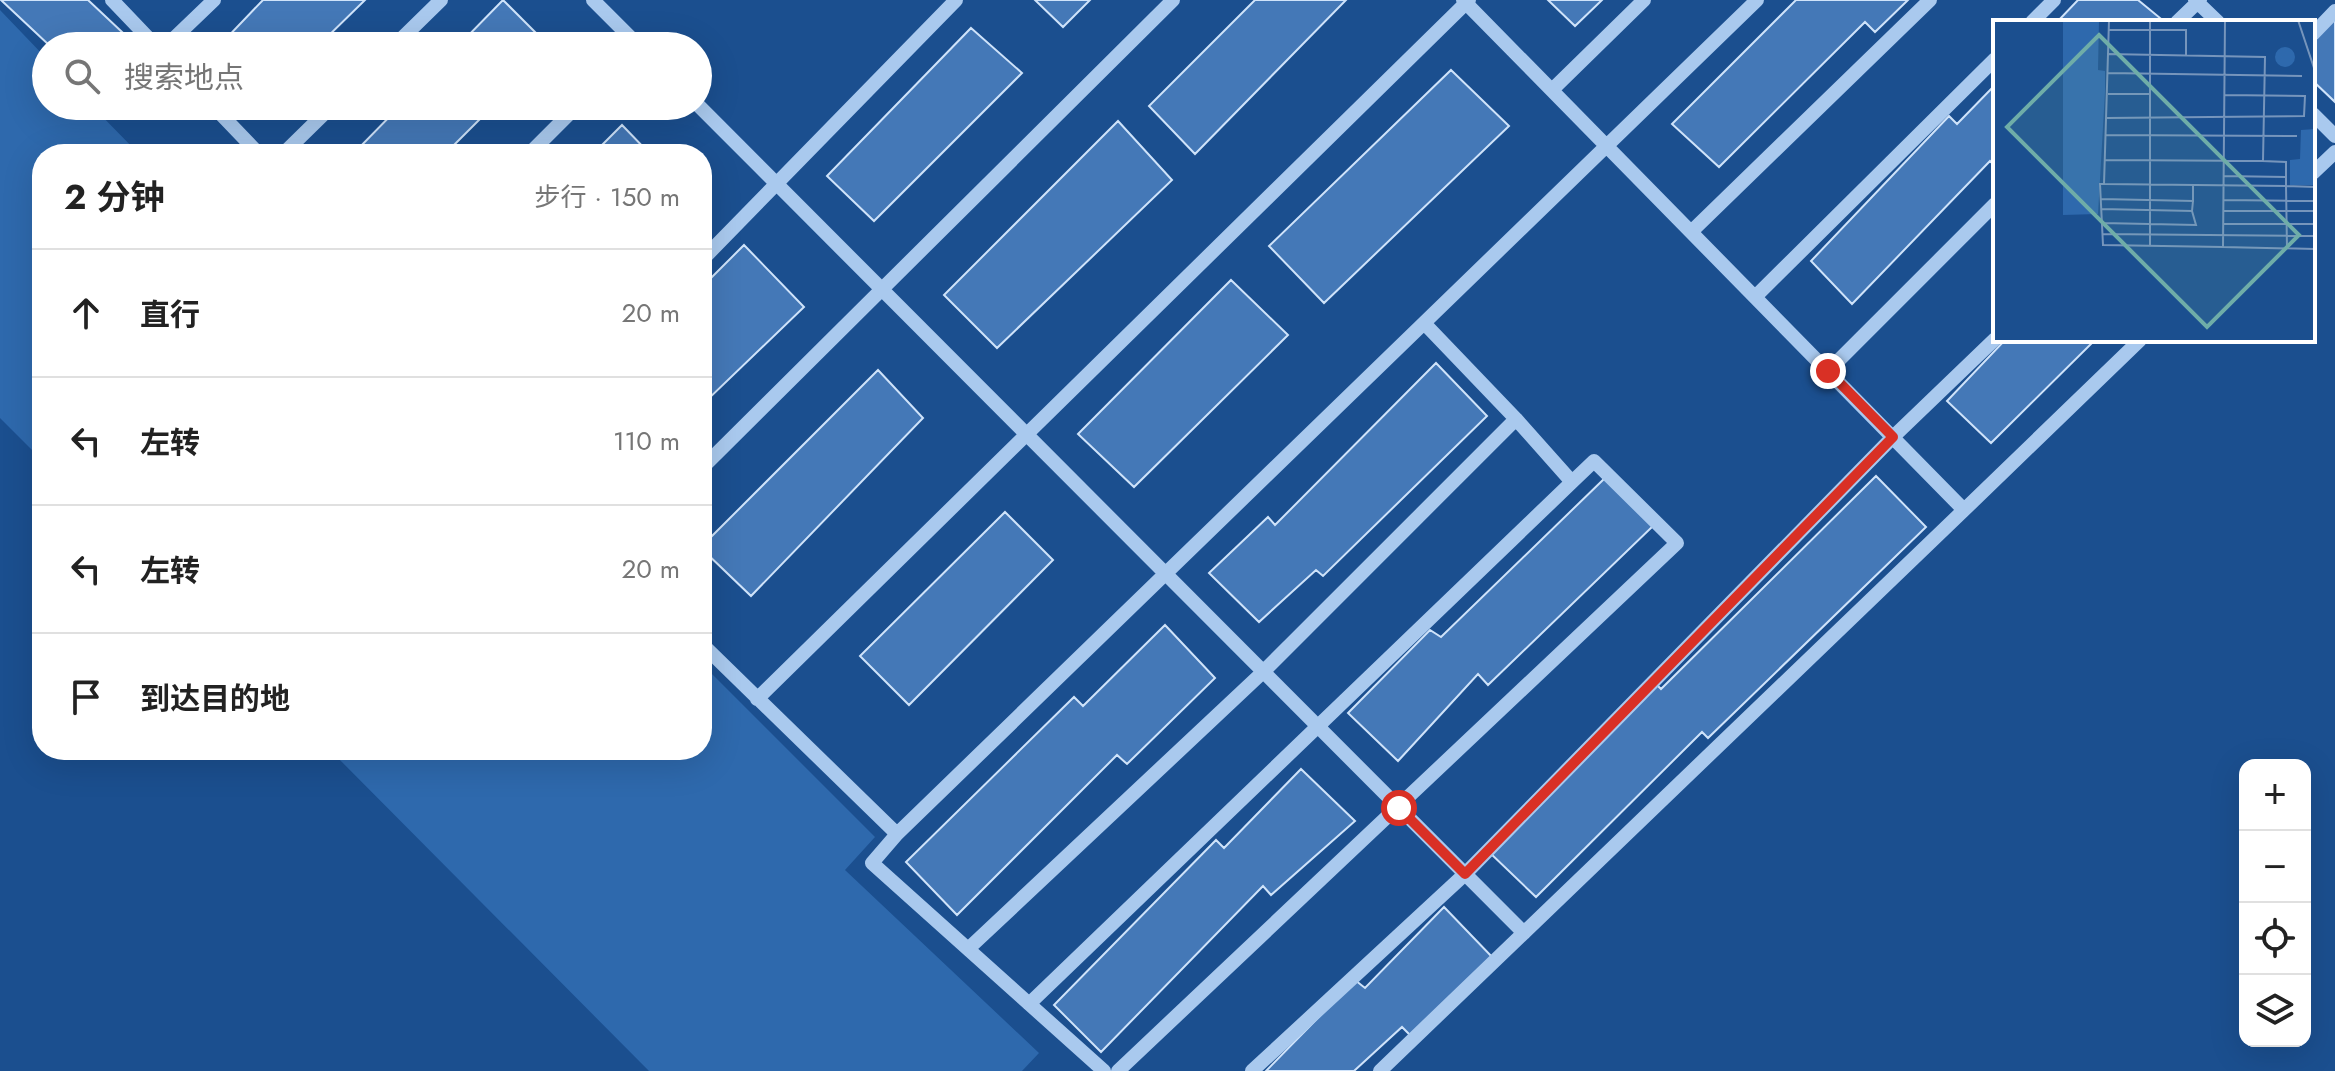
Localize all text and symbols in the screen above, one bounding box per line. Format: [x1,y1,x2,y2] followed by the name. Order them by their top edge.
[1993,20,2315,342] inset map
[32,32,712,120] search box
[60,54,104,98] icon: search
[124,56,244,99] text: 搜索地点
[64,173,165,222] text: 2 分钟
[535,178,680,216] text: 步行 · 150 m
[64,291,108,335] icon: ahead
[140,293,200,336] text: 直行
[622,294,680,332] text: 20 m
[1810,353,1846,389] route end
[64,419,108,463] icon: left
[140,421,200,464] text: 左转
[613,422,680,460] text: 110 m
[64,547,108,591] icon: left
[140,549,200,592] text: 左转
[622,550,680,588] text: 20 m
[64,675,108,719] icon: arrive
[140,677,290,720] text: 到达目的地
[2239,759,2311,1047] map controls
[2239,759,2311,831] button: +
[1381,790,1417,826] route start
[2239,831,2311,903] button: −
[2239,903,2311,975] button: locate
[2239,975,2311,1047] button: layers

